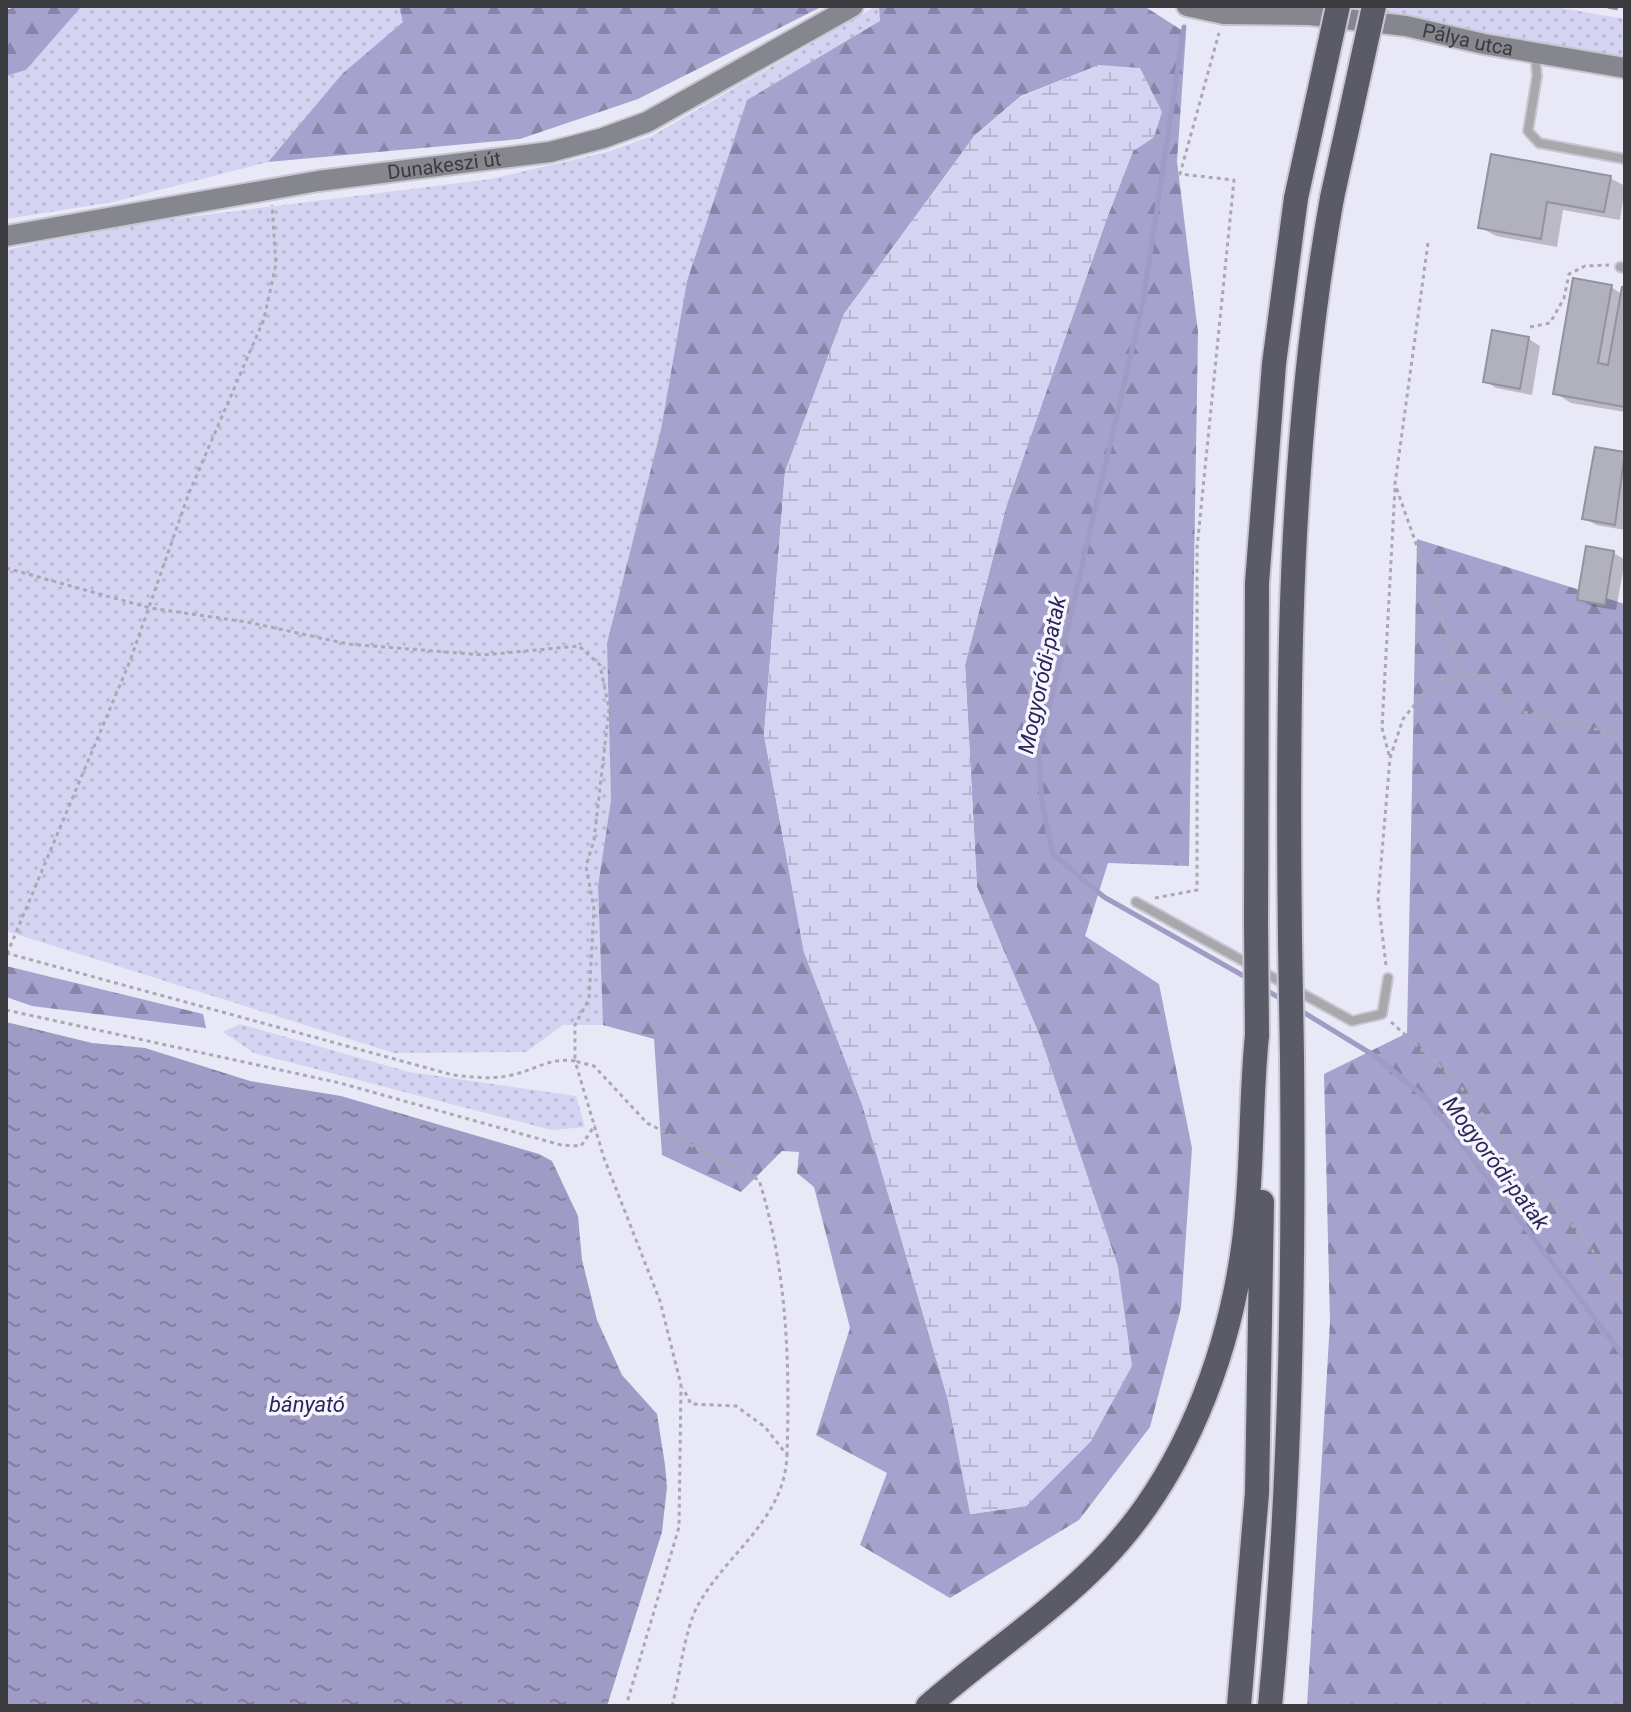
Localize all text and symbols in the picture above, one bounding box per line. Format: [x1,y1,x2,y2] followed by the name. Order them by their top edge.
[1420,18,1515,61] street label: Pálya utca
[386,146,502,184] street label: Dunakeszi út
[1013,593,1071,756] water label: Mogyoródi-patak
[1438,1091,1555,1235] water label: Mogyoródi-patak
[269,1392,345,1417] water label: bányató

